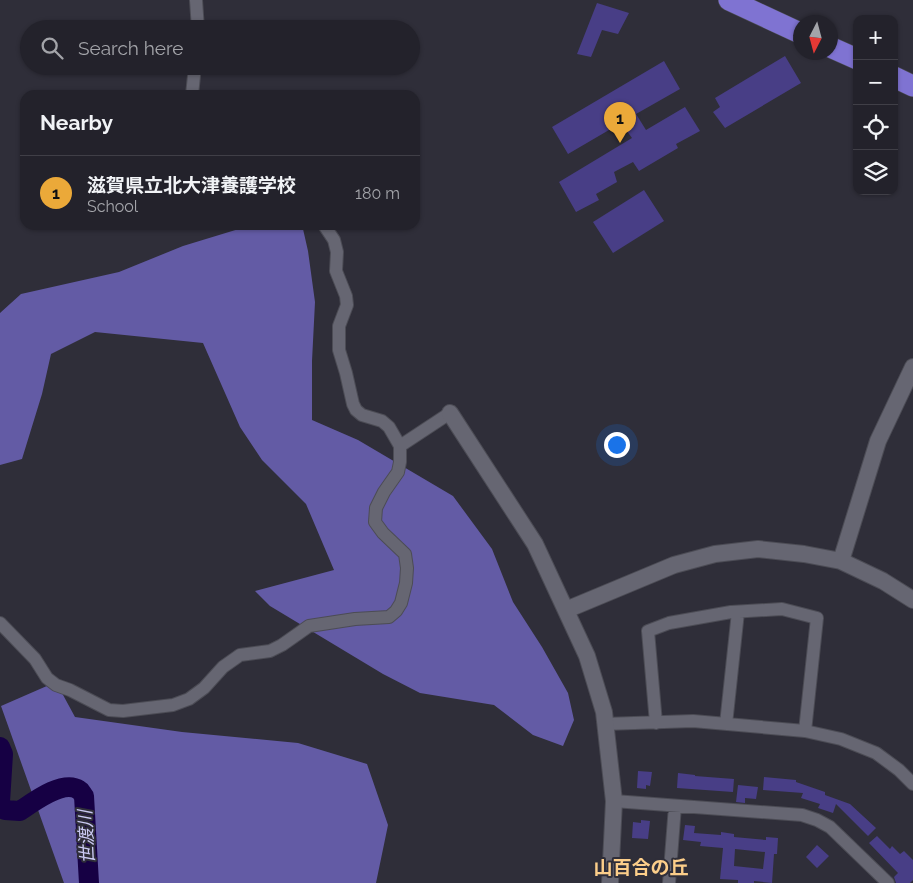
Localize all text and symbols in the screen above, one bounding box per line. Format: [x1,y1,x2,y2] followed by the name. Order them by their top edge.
[793,15,838,60] north arrow
[853,15,898,195] map controls
[853,15,898,60] button: +
[20,20,420,75] search box
[38,34,66,62] icon: search
[78,37,184,59] text: Search here
[853,60,898,105] button: −
[604,102,636,143] pin: 1
[853,105,898,150] button: locate
[40,110,113,135] text: Nearby
[853,150,898,195] button: layers
[87,174,296,196] text: 滋賀県立北大津養護学校
[52,184,60,203] text: 1
[355,184,400,203] text: 180 m
[87,197,138,216] text: School
[604,432,630,458] your location
[74,807,98,865] water label: 世渡川
[593,856,689,878] district label: 山百合の丘

